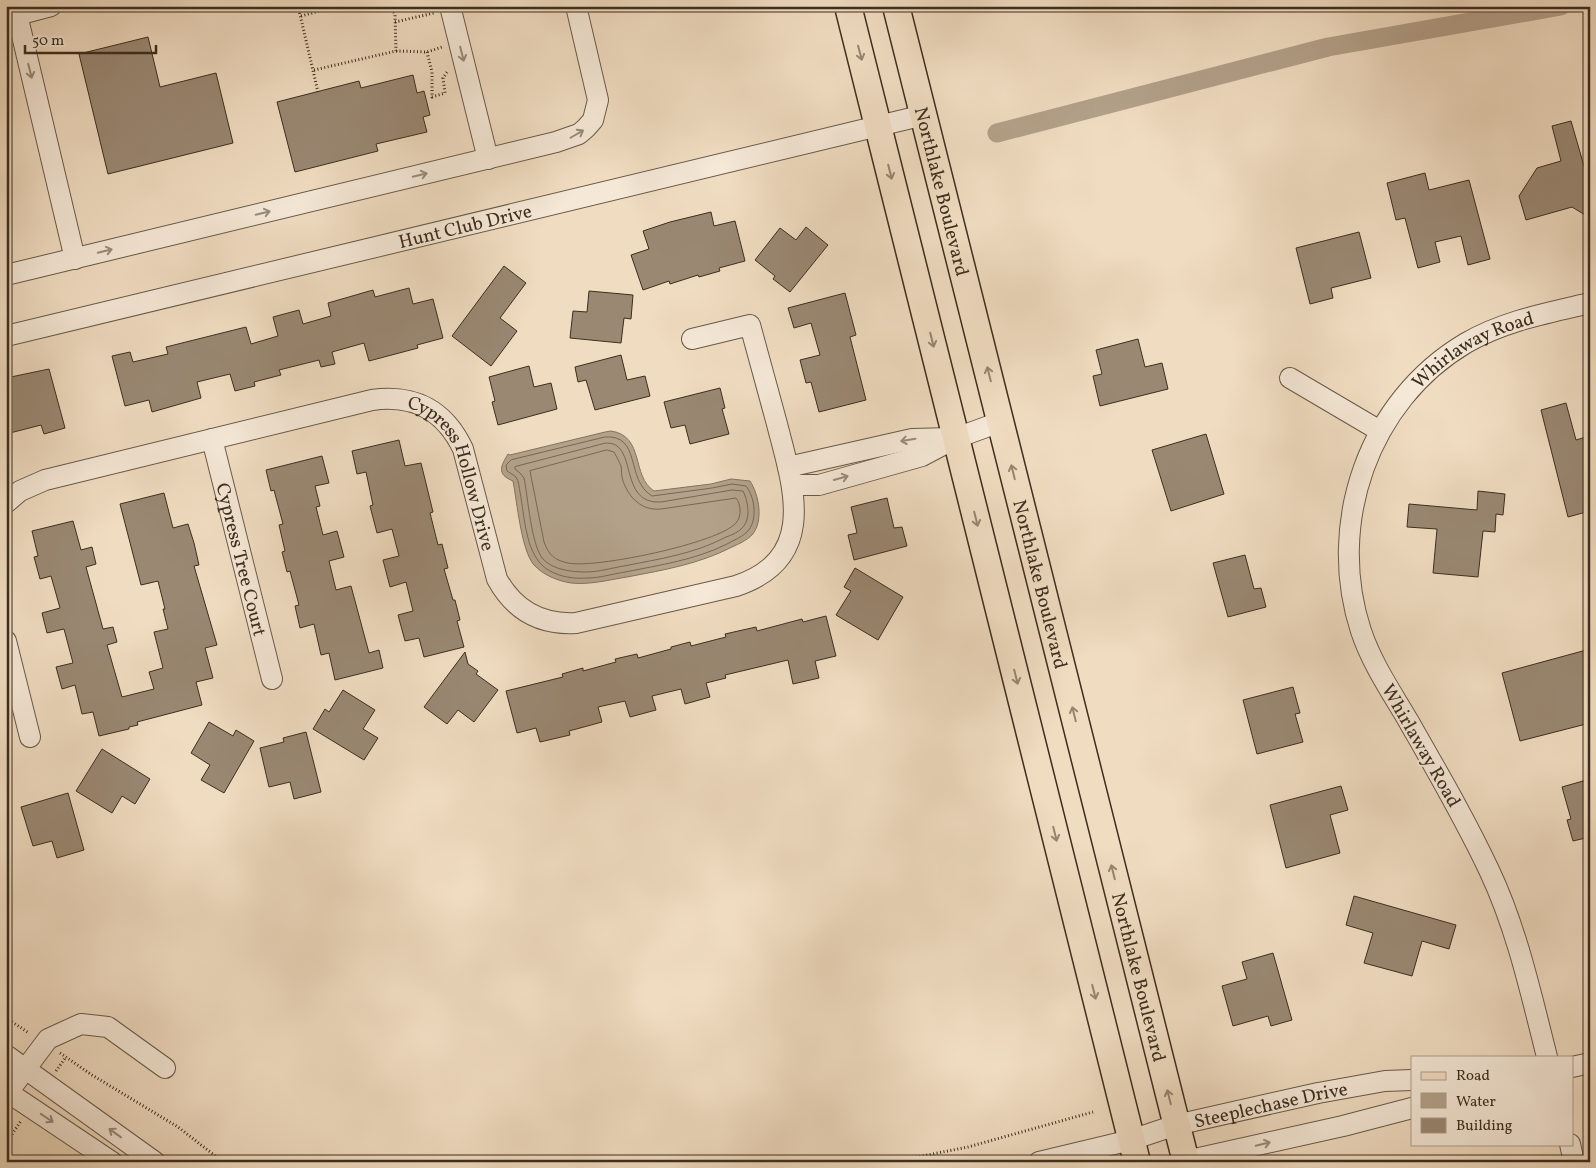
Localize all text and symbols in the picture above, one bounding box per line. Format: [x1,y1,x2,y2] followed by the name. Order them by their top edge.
[25,22,156,54] scale bar
[32,31,64,52] text: 50 m
[458,45,467,61] one-way arrow
[856,45,865,61] one-way arrow
[26,62,35,78] one-way arrow
[907,104,974,279] street label: Northlake Boulevard
[570,128,584,138] one-way arrow
[886,164,895,180] one-way arrow
[412,170,428,179] one-way arrow
[396,199,535,256] street label: Hunt Club Drive
[254,208,270,217] one-way arrow
[96,246,112,255] one-way arrow
[1407,306,1537,395] street label: Whirlaway Road
[928,332,937,348] one-way arrow
[984,367,993,383] one-way arrow
[404,390,500,554] street label: Cypress Hollow Drive
[900,435,916,445] one-way arrow
[1008,464,1017,480] one-way arrow
[832,473,848,483] one-way arrow
[208,480,272,640] street label: Cypress Tree Court
[1005,497,1073,672] street label: Northlake Boulevard
[972,510,982,526] one-way arrow
[1012,668,1021,684] one-way arrow
[1374,680,1466,812] street label: Whirlaway Road
[1068,707,1078,723] one-way arrow
[1051,826,1060,842] one-way arrow
[1108,864,1117,880] one-way arrow
[1104,890,1171,1065] street label: Northlake Boulevard
[1090,983,1100,999] one-way arrow
[1411,1056,1574,1146] legend
[1456,1066,1490,1087] text: Road
[1192,1077,1350,1136] street label: Steeplechase Drive
[1164,1090,1174,1106] one-way arrow
[1456,1092,1496,1113] text: Water
[39,1113,53,1123] one-way arrow
[1456,1116,1513,1137] text: Building
[109,1128,123,1138] one-way arrow
[1254,1138,1270,1148] one-way arrow

